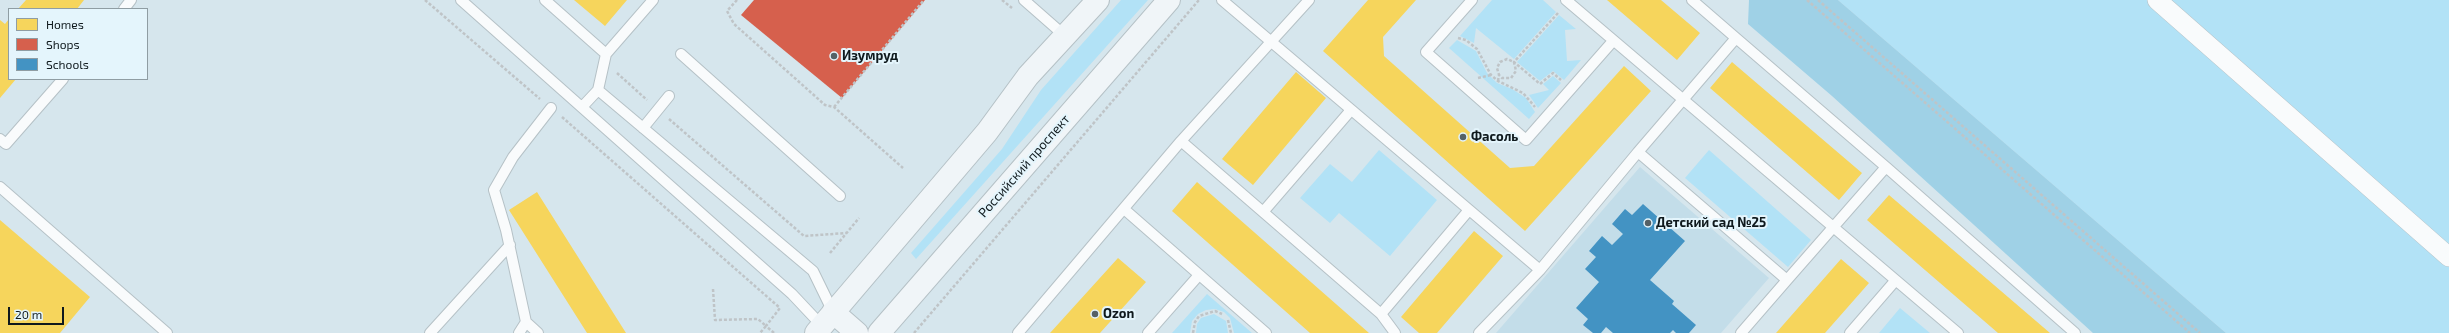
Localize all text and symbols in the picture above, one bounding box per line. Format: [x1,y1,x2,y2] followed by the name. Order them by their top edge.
[8,8,148,80] legend
[46,17,84,31] text: Homes
[46,37,80,51] text: Shops
[842,48,898,64] place label: Изумруд
[829,51,839,61] marker: Изумруд
[46,57,89,71] text: Schools
[975,111,1073,221] street label: Российский проспект
[1471,129,1518,145] place label: Фасоль
[1458,132,1468,142] marker: Фасоль
[1656,215,1766,231] place label: Детский сад №25
[1643,218,1653,228] marker: Детский сад №25
[10,299,66,325] scale bar
[1103,306,1134,322] place label: Ozon
[15,307,42,321] text: 20 m
[1090,309,1100,319] marker: Ozon

